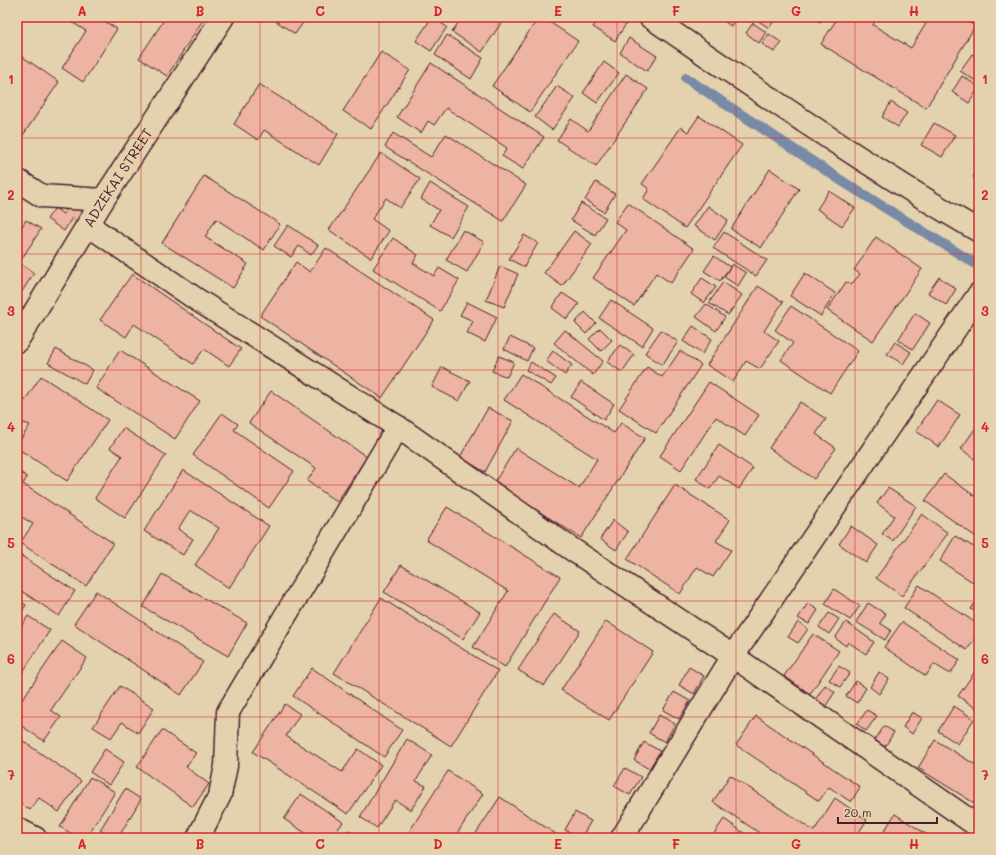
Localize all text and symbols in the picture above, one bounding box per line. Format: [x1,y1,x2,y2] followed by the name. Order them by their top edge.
[77,2,87,19] text: A
[196,2,205,19] text: B
[315,2,325,19] text: C
[433,2,443,19] text: D
[554,2,562,19] text: E
[672,2,680,19] text: F
[791,2,801,19] text: G
[909,2,919,19] text: H
[8,70,14,87] text: 1
[982,70,988,87] text: 1
[79,124,157,231] street label: ADZEKAI STREET
[7,186,15,203] text: 2
[981,186,989,203] text: 2
[7,302,15,319] text: 3
[981,302,989,319] text: 3
[7,418,15,435] text: 4
[981,418,989,435] text: 4
[7,534,15,551] text: 5
[981,534,989,551] text: 5
[7,650,15,667] text: 6
[981,650,989,667] text: 6
[7,766,15,783] text: 7
[981,766,989,783] text: 7
[838,799,937,825] scale bar
[844,804,872,820] text: 20 m
[77,835,87,852] text: A
[196,835,205,852] text: B
[315,835,325,852] text: C
[433,835,443,852] text: D
[554,835,562,852] text: E
[672,835,680,852] text: F
[791,835,801,852] text: G
[909,835,919,852] text: H

